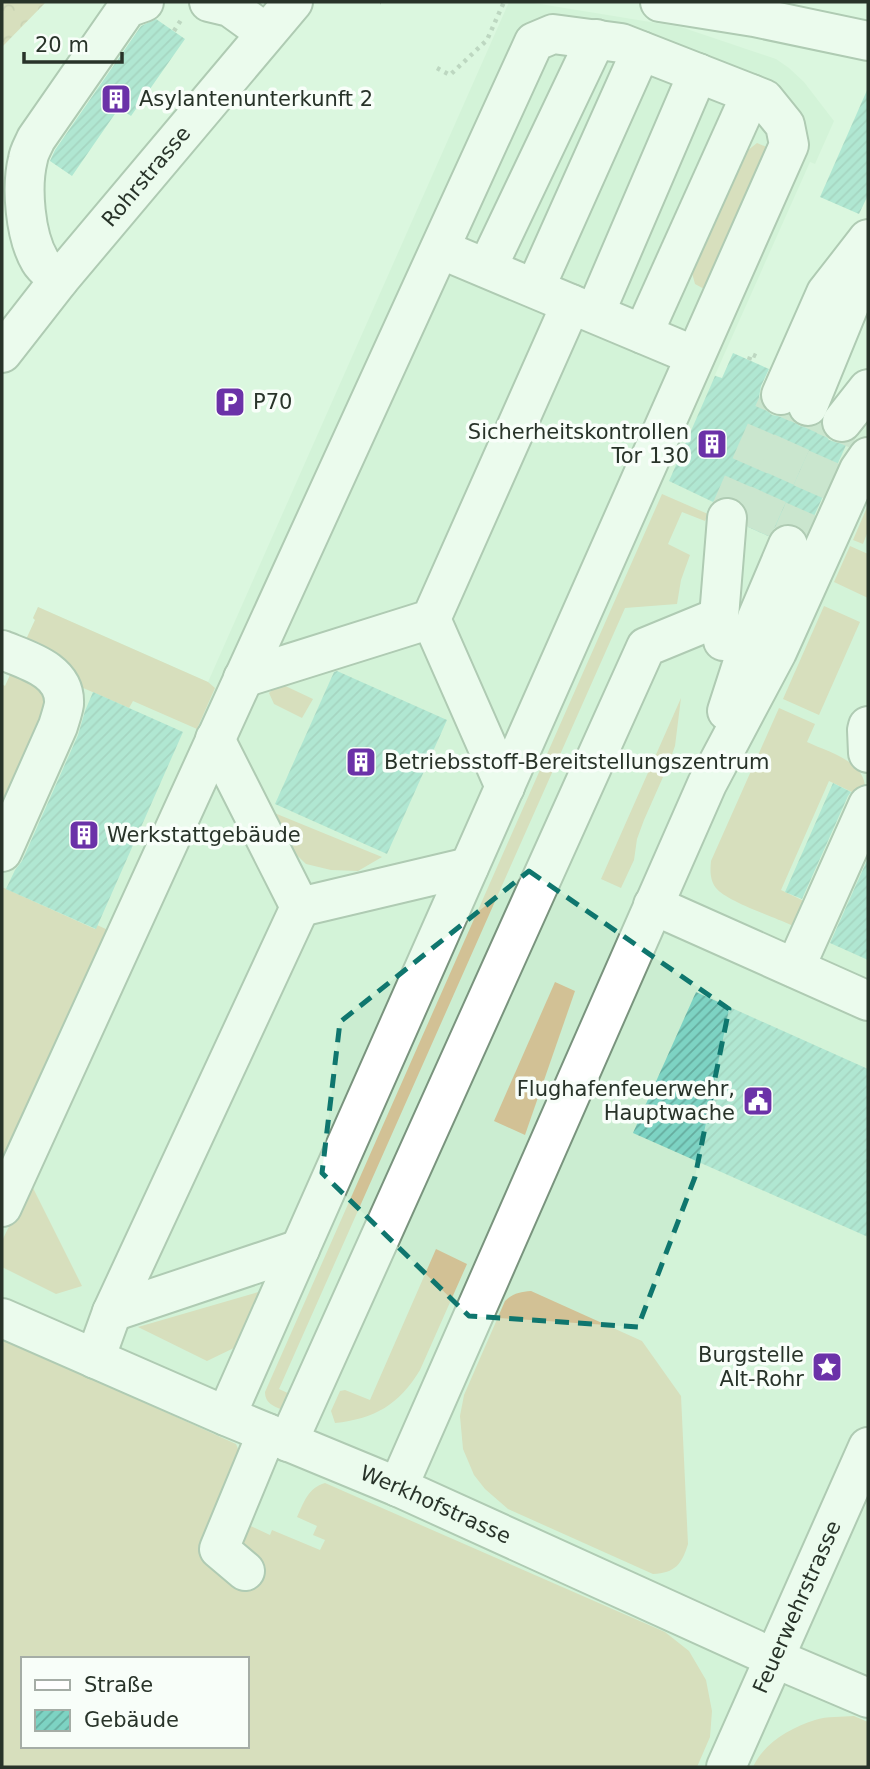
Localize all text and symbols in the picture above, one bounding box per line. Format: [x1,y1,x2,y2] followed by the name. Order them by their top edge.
[24,21,122,65] scale bar
[35,33,89,57] text: 20 m
[99,82,133,116] building icon: Asylantenunterkunft 2
[139,87,373,111] place label: Asylantenunterkunft 2
[97,121,195,232] street label: Rohrstrasse
[213,385,247,419] parking icon: P70
[253,390,292,414] place label: P70
[468,420,689,468] place label: Sicherheitskontrollen Tor 130
[695,427,729,461] building icon: Sicherheitskontrollen Tor 130
[344,745,378,779] building icon: Betriebsstoff-Bereitstellungszentrum
[384,750,770,774] place label: Betriebsstoff-Bereitstellungszentrum
[67,818,101,852] building icon: Werkstattgebäude
[107,823,301,847] place label: Werkstattgebäude
[517,1077,735,1125] place label: Flughafenfeuerwehr, Hauptwache
[741,1084,775,1118] public building icon: Flughafenfeuerwehr, Hauptwache
[698,1343,804,1391] place label: Burgstelle Alt-Rohr
[810,1350,844,1384] place icon: Burgstelle Alt-Rohr
[357,1461,515,1549] street label: Werkhofstrasse
[748,1517,846,1697] street label: Feuerwehrstrasse
[21,1657,248,1748] legend
[84,1673,153,1697] text: Straße
[84,1708,179,1732] text: Gebäude

